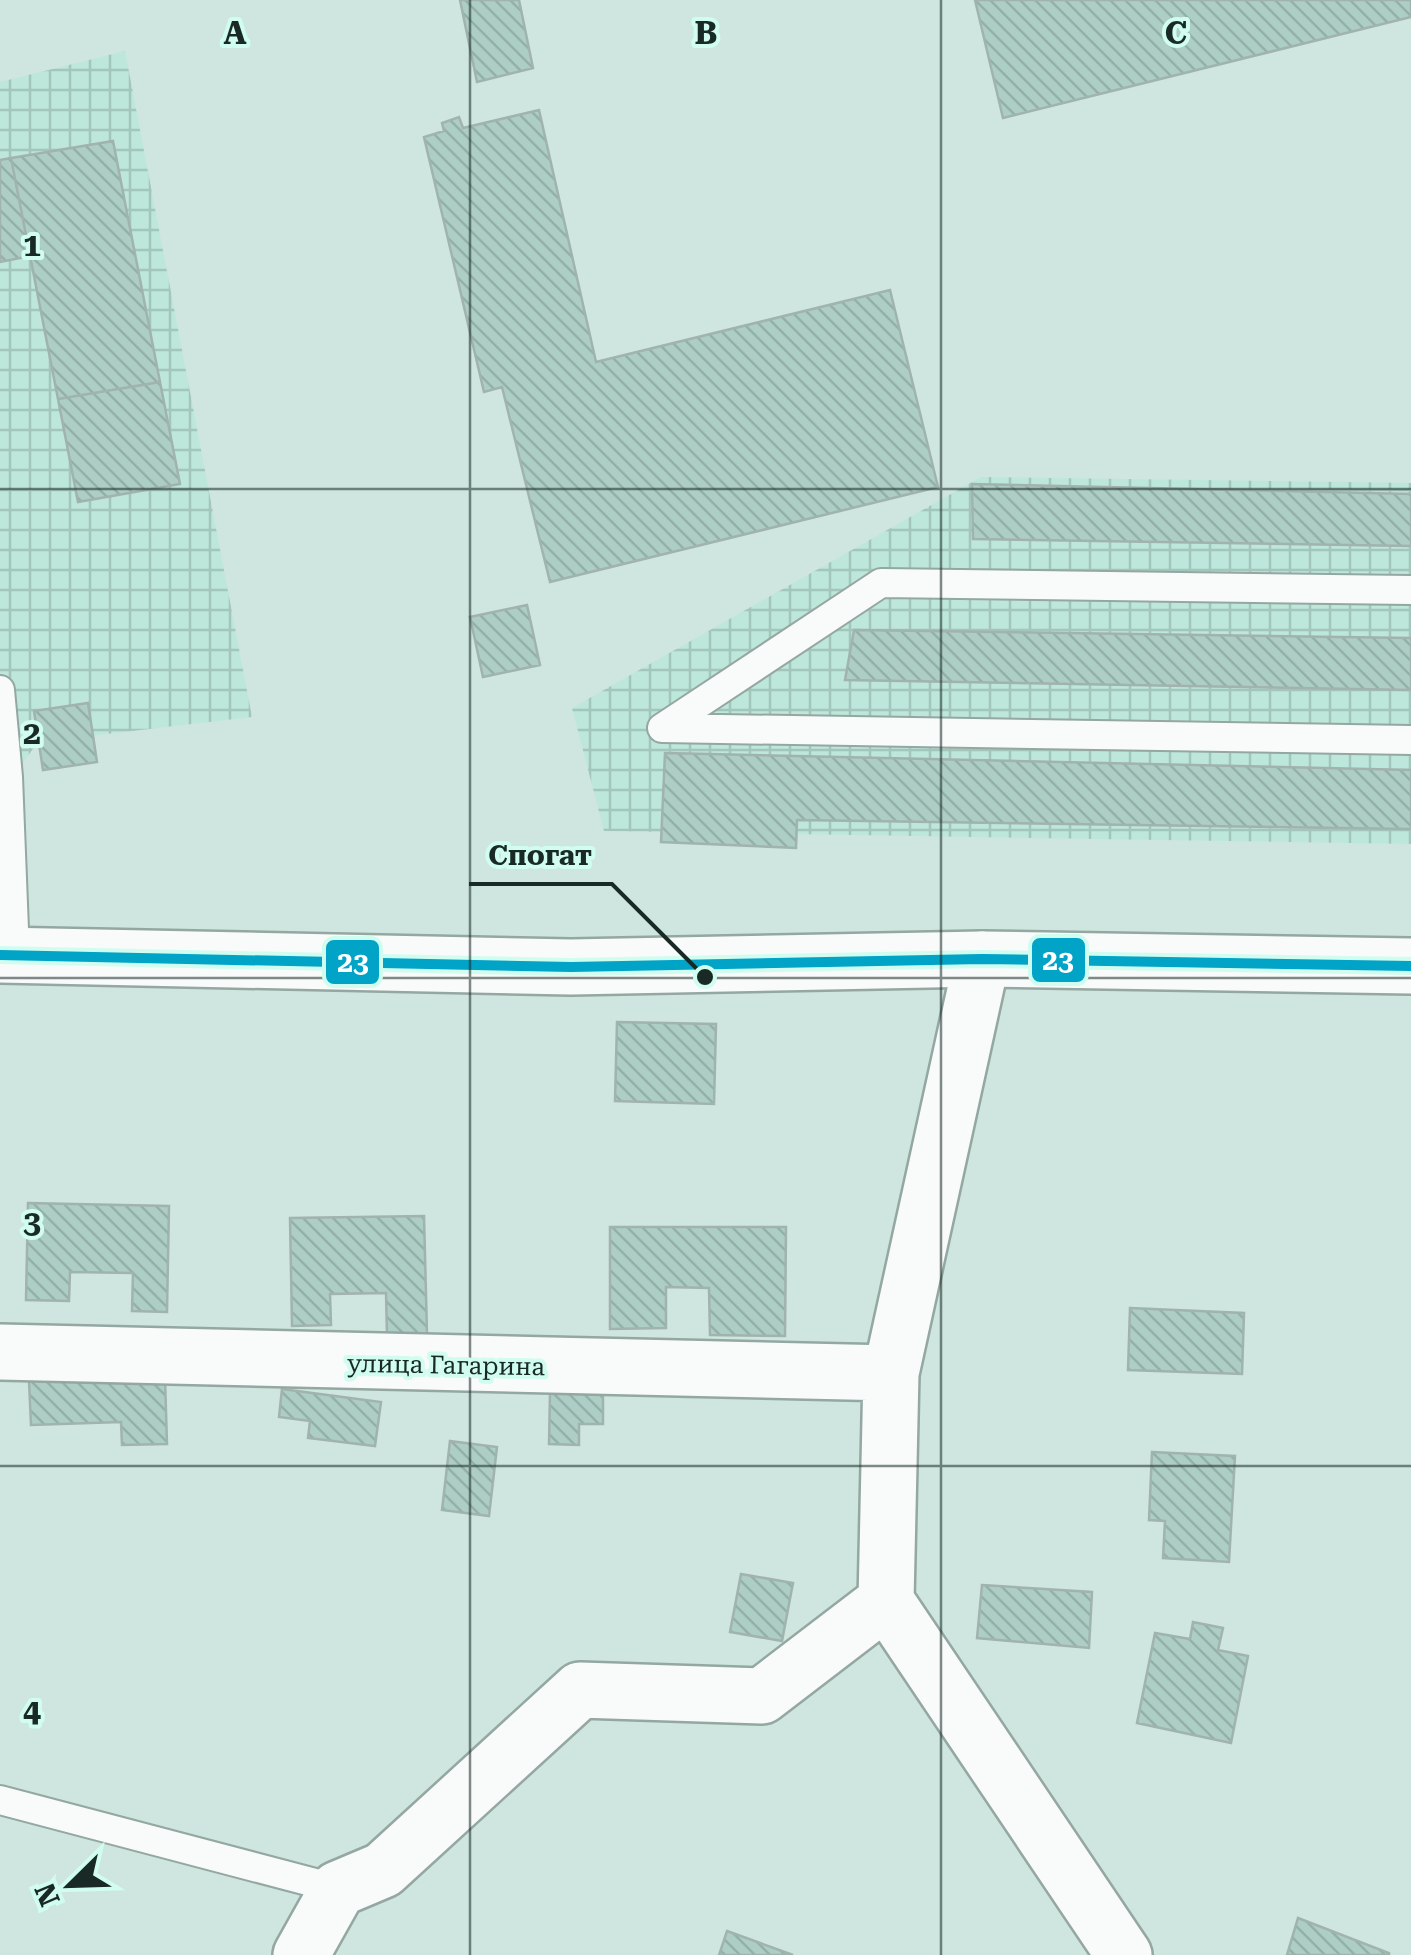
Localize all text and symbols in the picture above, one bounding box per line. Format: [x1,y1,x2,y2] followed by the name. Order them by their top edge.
[223,14,247,52] text: A
[694,14,718,52] text: B
[1165,14,1187,52] text: C
[23,226,41,264] text: 1
[23,714,41,752] text: 2
[469,826,612,884] callout: Спогат
[488,839,592,872] text: Спогат
[1030,936,1087,984] line badge: 23
[324,938,381,986] line badge: 23
[1042,944,1074,977] text: 23
[337,946,369,979] text: 23
[23,1203,41,1241] text: 3
[347,1349,546,1381] street label: улица Гагарина
[23,1692,41,1730] text: 4
[20,1835,120,1935] north arrow
[28,1878,67,1911] text: N

